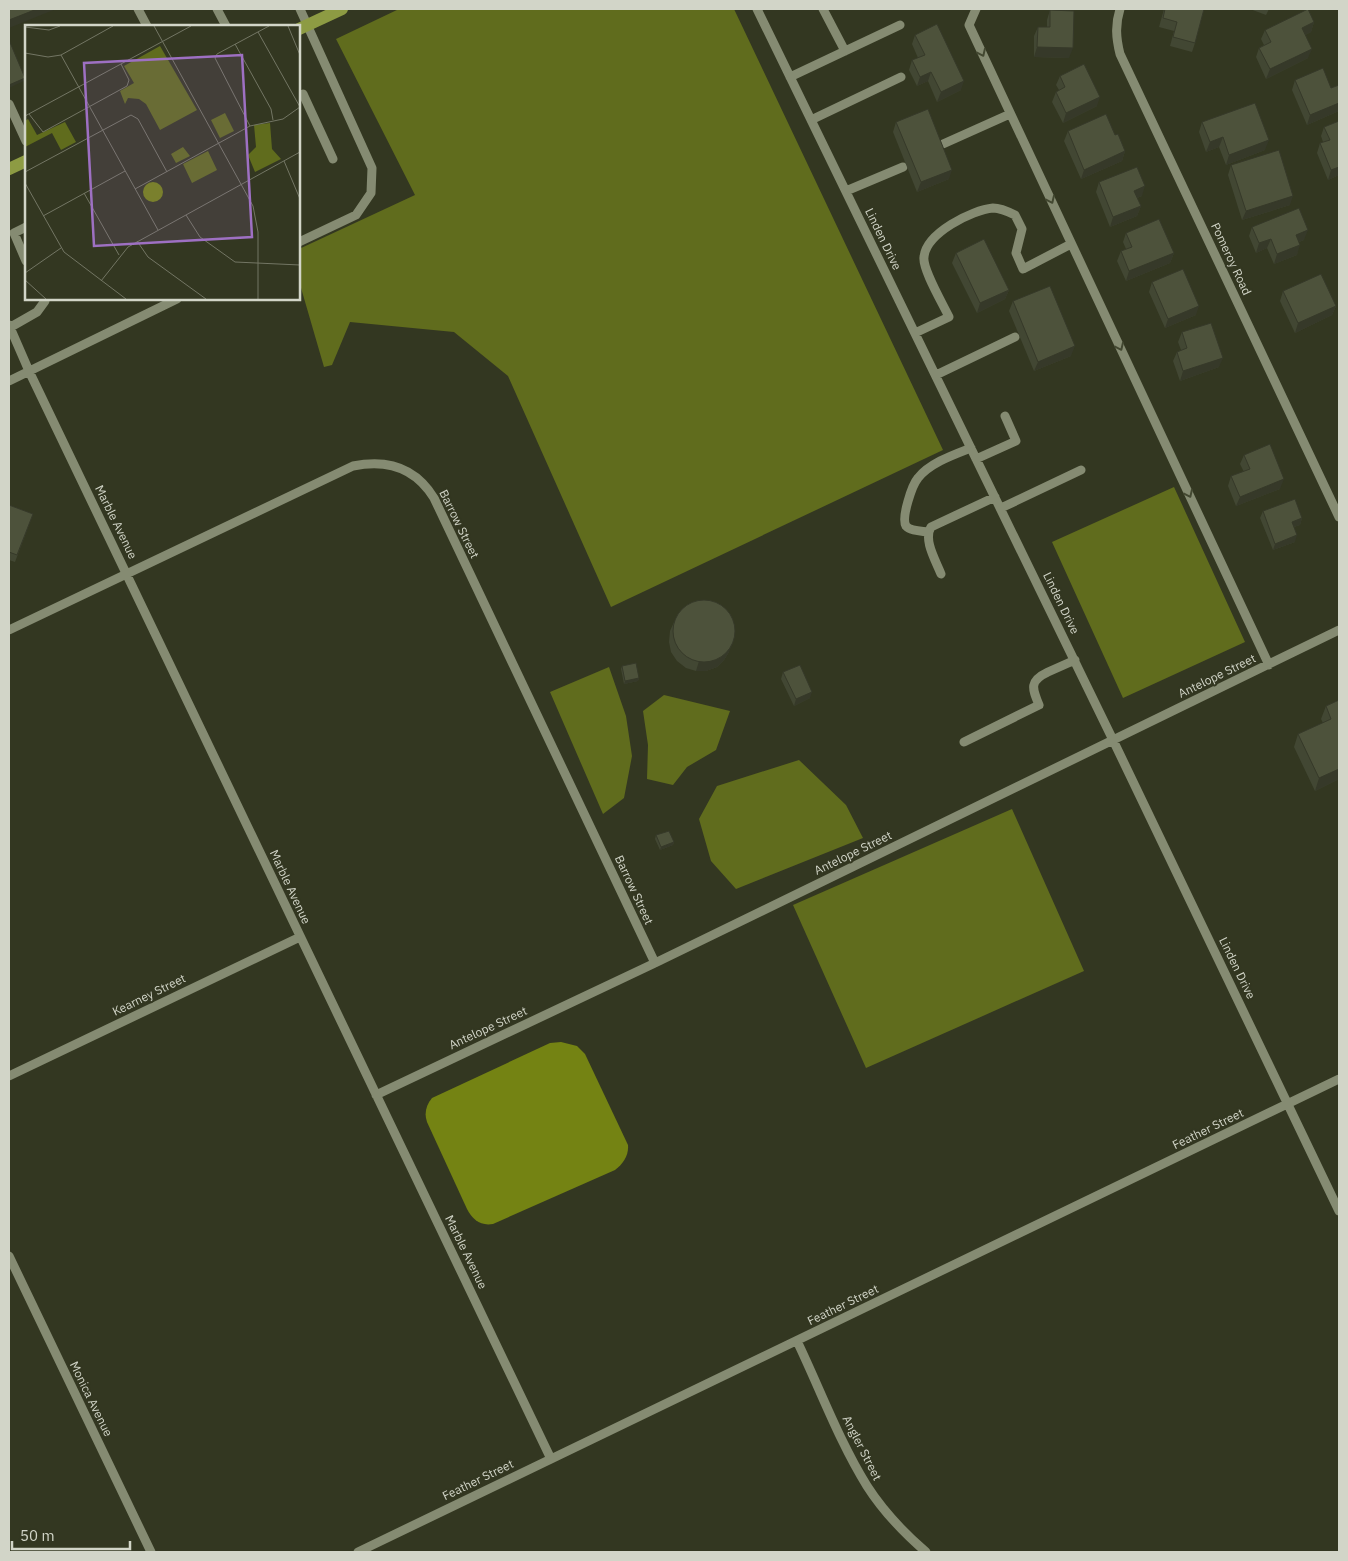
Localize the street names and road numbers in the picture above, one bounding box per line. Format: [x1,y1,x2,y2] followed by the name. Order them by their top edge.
[862,205,905,272] street label: Linden Drive
[1208,220,1255,297] street label: Pomeroy Road
[92,482,141,562] street label: Marble Avenue
[436,487,483,561] street label: Barrow Street
[1040,569,1083,636] street label: Linden Drive
[1175,650,1258,701] street label: Antelope Street
[811,827,894,878] street label: Antelope Street
[267,847,314,927] street label: Marble Avenue
[612,853,657,927] street label: Barrow Street
[1216,934,1259,1001] street label: Linden Drive
[110,970,188,1019] street label: Kearney Street
[446,1003,529,1052] street label: Antelope Street
[1170,1105,1246,1152] street label: Feather Street
[442,1212,491,1292] street label: Marble Avenue
[805,1281,881,1328] street label: Feather Street
[67,1359,116,1439] street label: Monica Avenue
[840,1413,885,1483] street label: Angler Street
[440,1456,516,1503] street label: Feather Street

